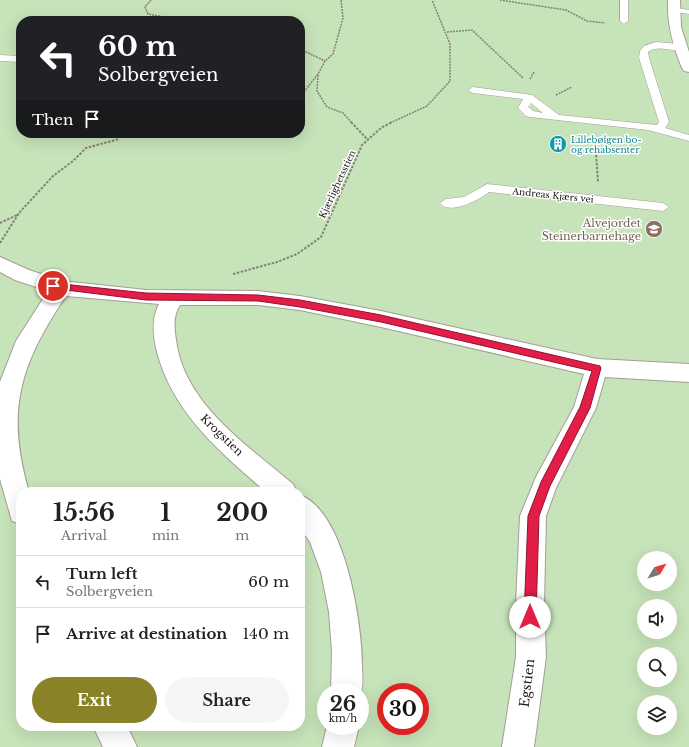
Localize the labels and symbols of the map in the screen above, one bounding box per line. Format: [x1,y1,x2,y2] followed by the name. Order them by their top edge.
[548,134,568,154] building icon: Lillebølgen bo- og rehabsenter
[571,134,642,155] place label: Lillebølgen bo- og rehabsenter
[316,148,358,220] street label: Kjærlighetsstien
[511,185,594,205] street label: Andreas Kjærs vei
[542,216,642,243] place label: Alvejordet Steinerbarnehage
[644,219,664,239] school or university icon: Alvejordet Steinerbarnehage
[36,269,70,303] pin
[198,411,247,459] street label: Krogstien
[637,551,677,591] north arrow
[509,596,551,638] position arrow
[516,658,538,708] street label: Egstien
[377,683,429,735] speed limit sign: 30

